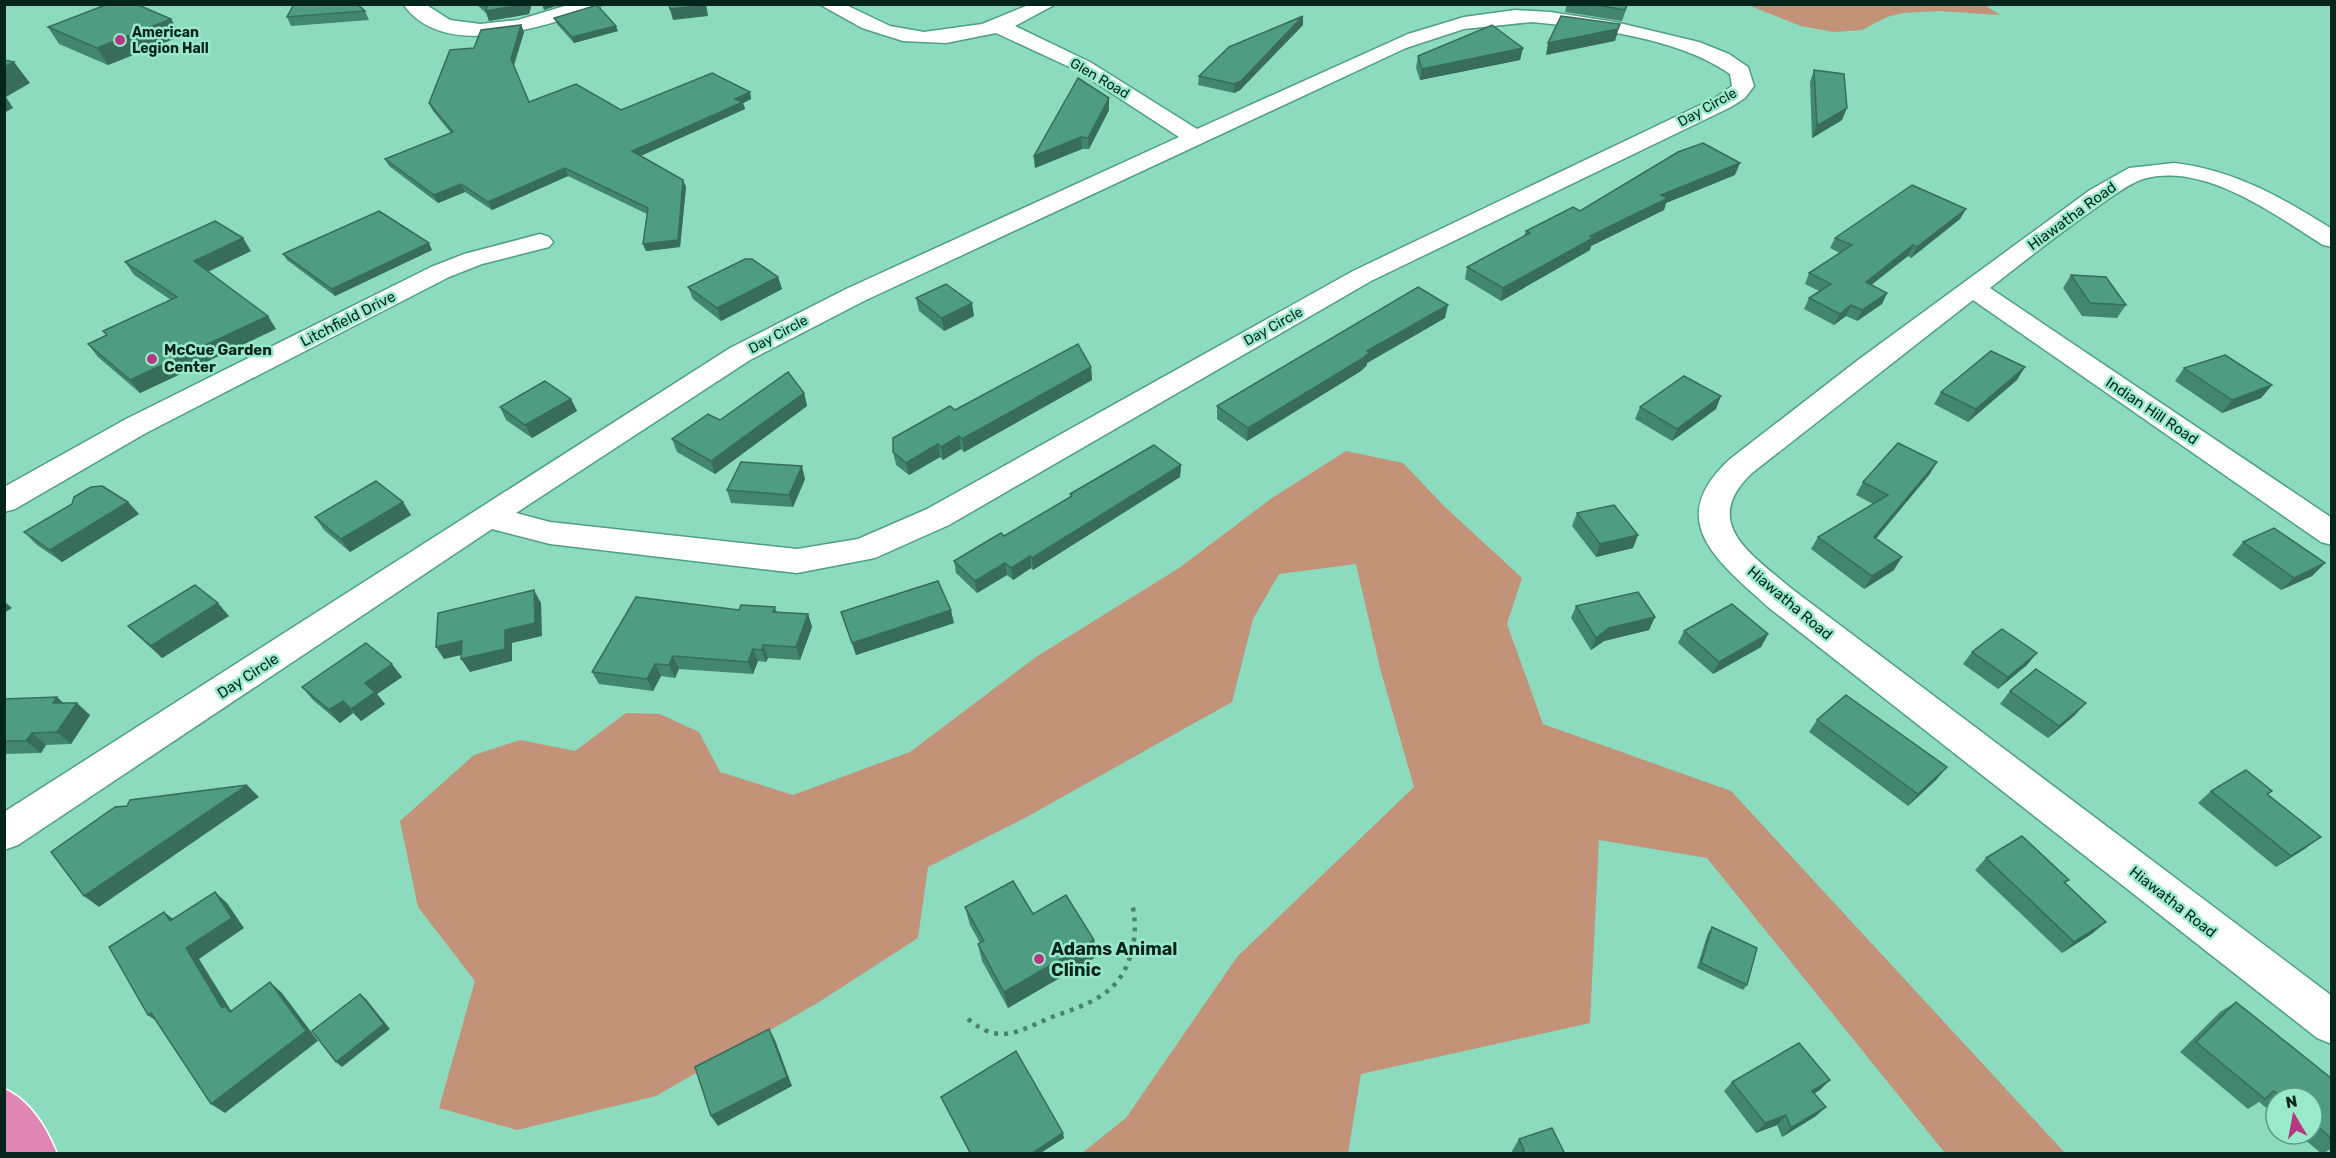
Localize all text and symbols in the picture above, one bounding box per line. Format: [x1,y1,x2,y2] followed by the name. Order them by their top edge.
[132,24,209,57] place label: American Legion Hall
[113,33,127,47] marker: American Legion Hall
[1067,55,1133,102] street label: Glen Road
[1675,84,1740,131] street label: Day Circle
[2024,178,2120,254] street label: Hiawatha Road
[297,287,399,351] street label: Litchfield Drive
[1241,303,1306,350] street label: Day Circle
[746,312,811,357] street label: Day Circle
[164,341,272,376] place label: McCue Garden Center
[145,352,159,366] marker: McCue Garden Center
[2102,373,2202,449] street label: Indian Hill Road
[1744,562,1836,644] street label: Hiawatha Road
[214,650,282,702] street label: Day Circle
[2126,863,2220,941] street label: Hiawatha Road
[1051,938,1177,981] place label: Adams Animal Clinic
[1032,952,1046,966] marker: Adams Animal Clinic
[2264,1086,2324,1146] north arrow
[2284,1091,2299,1112] text: N

